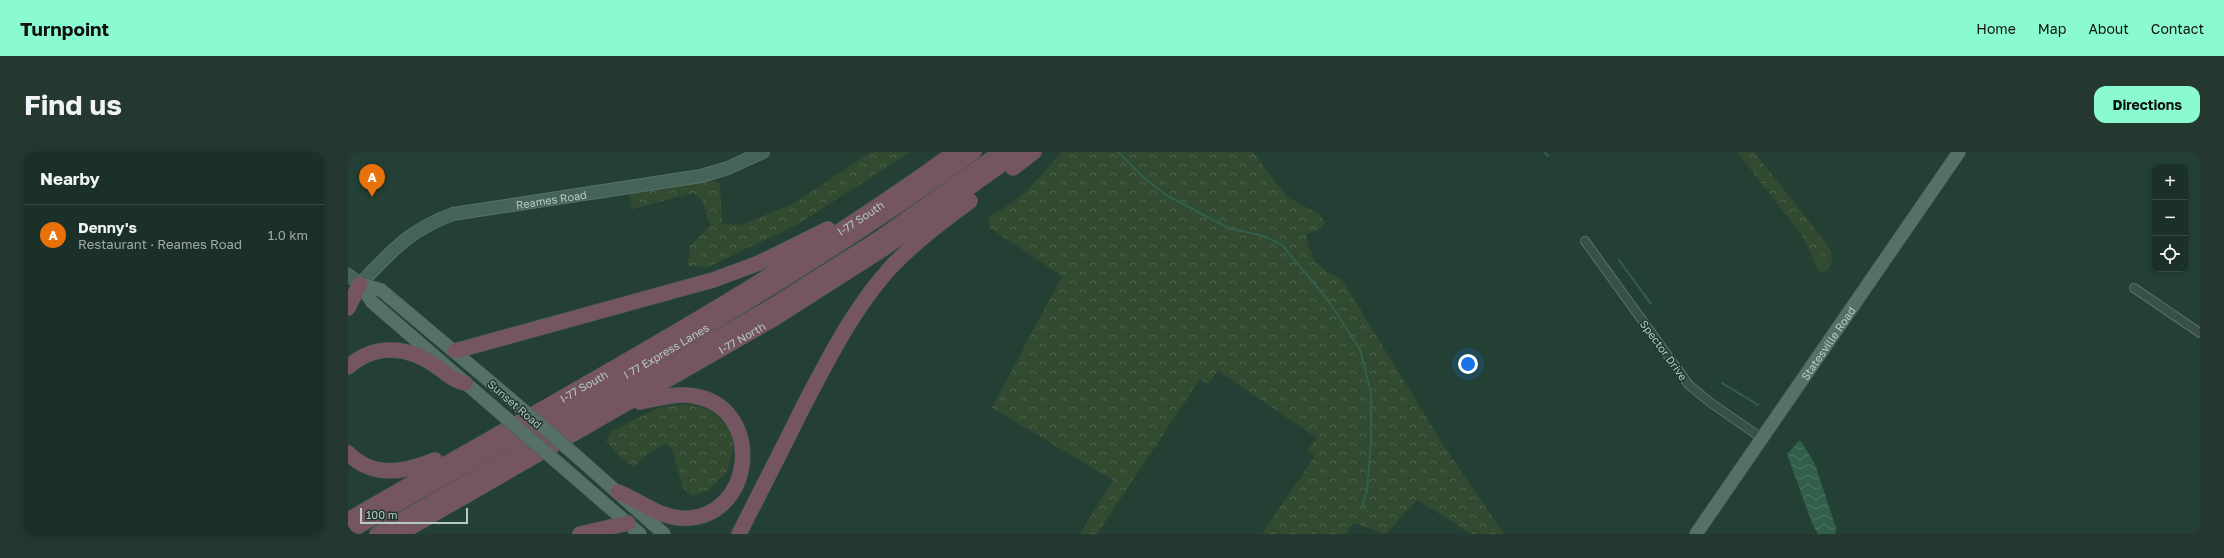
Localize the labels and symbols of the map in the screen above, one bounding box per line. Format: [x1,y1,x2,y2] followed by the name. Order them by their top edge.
[359,164,385,197] pin: A
[515,187,588,211] street label: Reames Road
[835,197,886,237] street label: I-77 South
[1798,304,1857,382] street label: Statesville Road
[1638,317,1690,383] street label: Spector Drive
[716,319,767,356] street label: I-77 North
[621,320,711,380] street label: I 77 Express Lanes
[1458,354,1478,374] your location
[557,367,610,404] street label: I-77 South
[486,377,544,431] street label: Sunset Road
[360,506,468,525] scale bar

